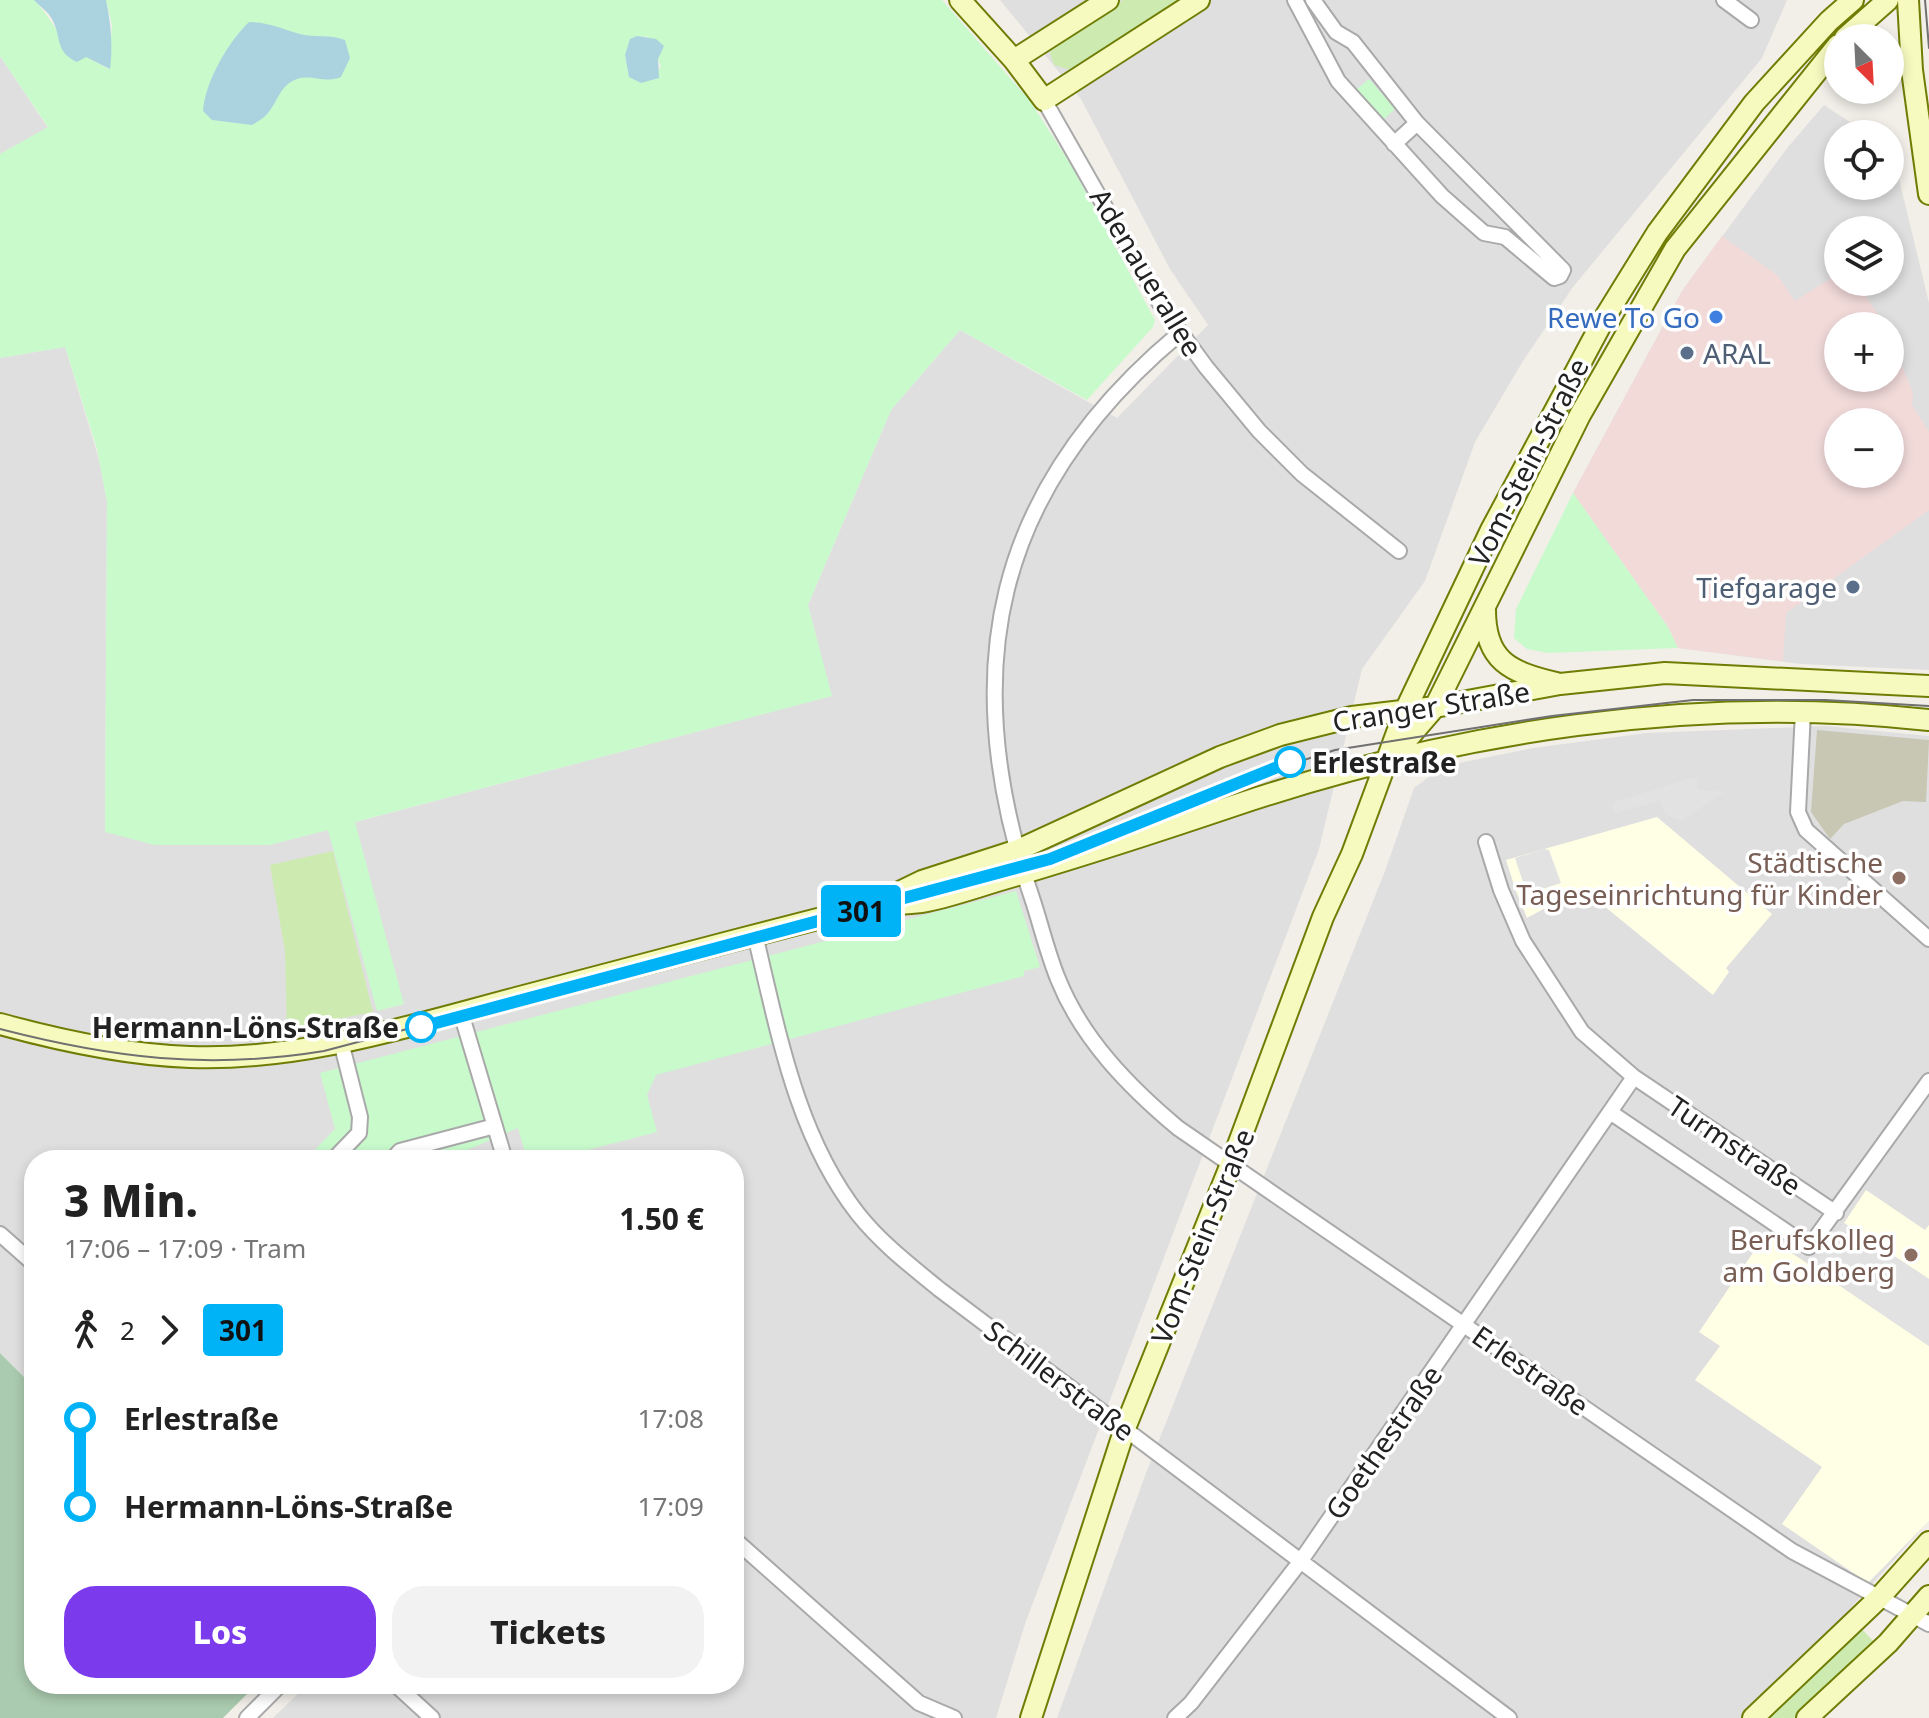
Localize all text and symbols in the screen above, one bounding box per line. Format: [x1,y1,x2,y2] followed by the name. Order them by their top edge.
[1824,24,1904,104] north arrow
[1824,24,1904,488] map controls
[1824,120,1904,200] button: locate
[1082,181,1212,363] street label: Adenauerallee
[1824,216,1904,296] button: layers
[1547,298,1700,336] place label: Rewe To Go
[1707,308,1725,326] marker: Rewe To Go
[1824,312,1904,392] button: +
[1703,334,1771,372] place label: ARAL
[1678,344,1696,362] marker: ARAL
[1459,351,1597,573] street label: Vom-Stein-Straße
[1824,408,1904,488] button: −
[1696,568,1837,606] place label: Tiefgarage
[1844,578,1862,596] marker: Tiefgarage
[1330,672,1532,740] street label: Cranger Straße
[1312,743,1457,781] place label: Erlestraße
[1275,747,1305,777] marker: Erlestraße
[1516,843,1883,913] place label: Städtische Tageseinrichtung für Kinder
[1890,869,1908,887] marker: Städtische Tageseinrichtung für Kinder
[815,885,907,937] line badge: 301
[837,892,885,930] text: 301
[92,1008,399,1046] place label: Hermann-Löns-Straße
[406,1012,436,1042] marker: Hermann-Löns-Straße
[1661,1086,1809,1204] street label: Turmstraße
[1142,1123,1262,1349] street label: Vom-Stein-Straße
[64,1170,198,1230] text: 3 Min.
[619,1198,704,1239] text: 1.50 €
[1723,1220,1895,1290] place label: Berufskolleg am Goldberg
[64,1230,306,1266] text: 17:06 – 17:09 · Tram
[1902,1246,1920,1264] marker: Berufskolleg am Goldberg
[64,1308,108,1352] icon: walk
[147,1308,191,1352] icon: forward
[219,1311,267,1349] text: 301
[977,1311,1143,1449] street label: Schillerstraße
[120,1312,135,1348] text: 2
[1465,1316,1597,1424] street label: Erlestraße
[1316,1357,1450,1527] street label: Goethestraße
[124,1398,279,1439] text: Erlestraße
[638,1400,704,1436] text: 17:08
[124,1486,453,1527] text: Hermann-Löns-Straße
[638,1488,704,1524] text: 17:09
[64,1586,376,1678] button: Los
[392,1586,704,1678] button: Tickets

